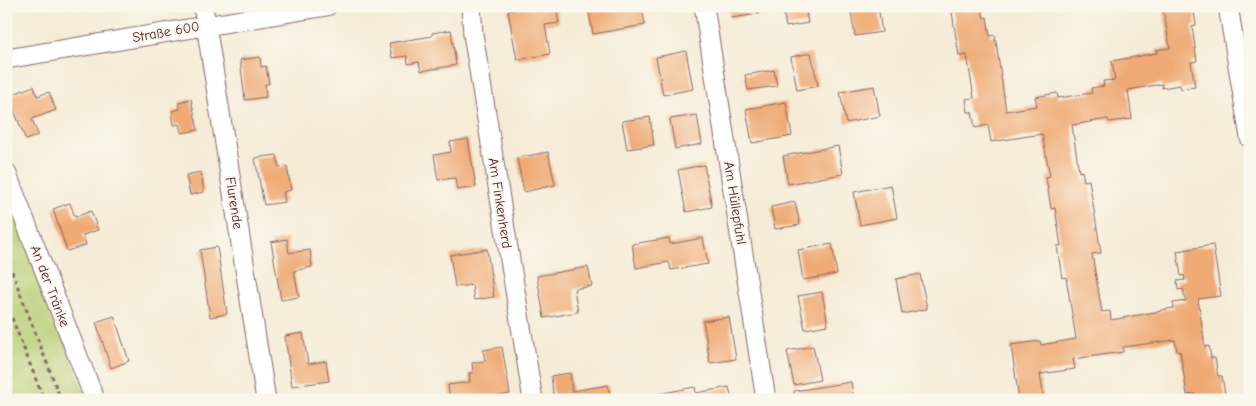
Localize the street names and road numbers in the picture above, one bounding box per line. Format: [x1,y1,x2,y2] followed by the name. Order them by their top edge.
[131,18,201,46] street label: Straße 600
[484,156,516,250] street label: Am Finkenherd
[720,160,750,246] street label: Am Hüllepfuhl
[221,176,247,230] street label: Flurende
[27,243,73,329] street label: An der Tränke

